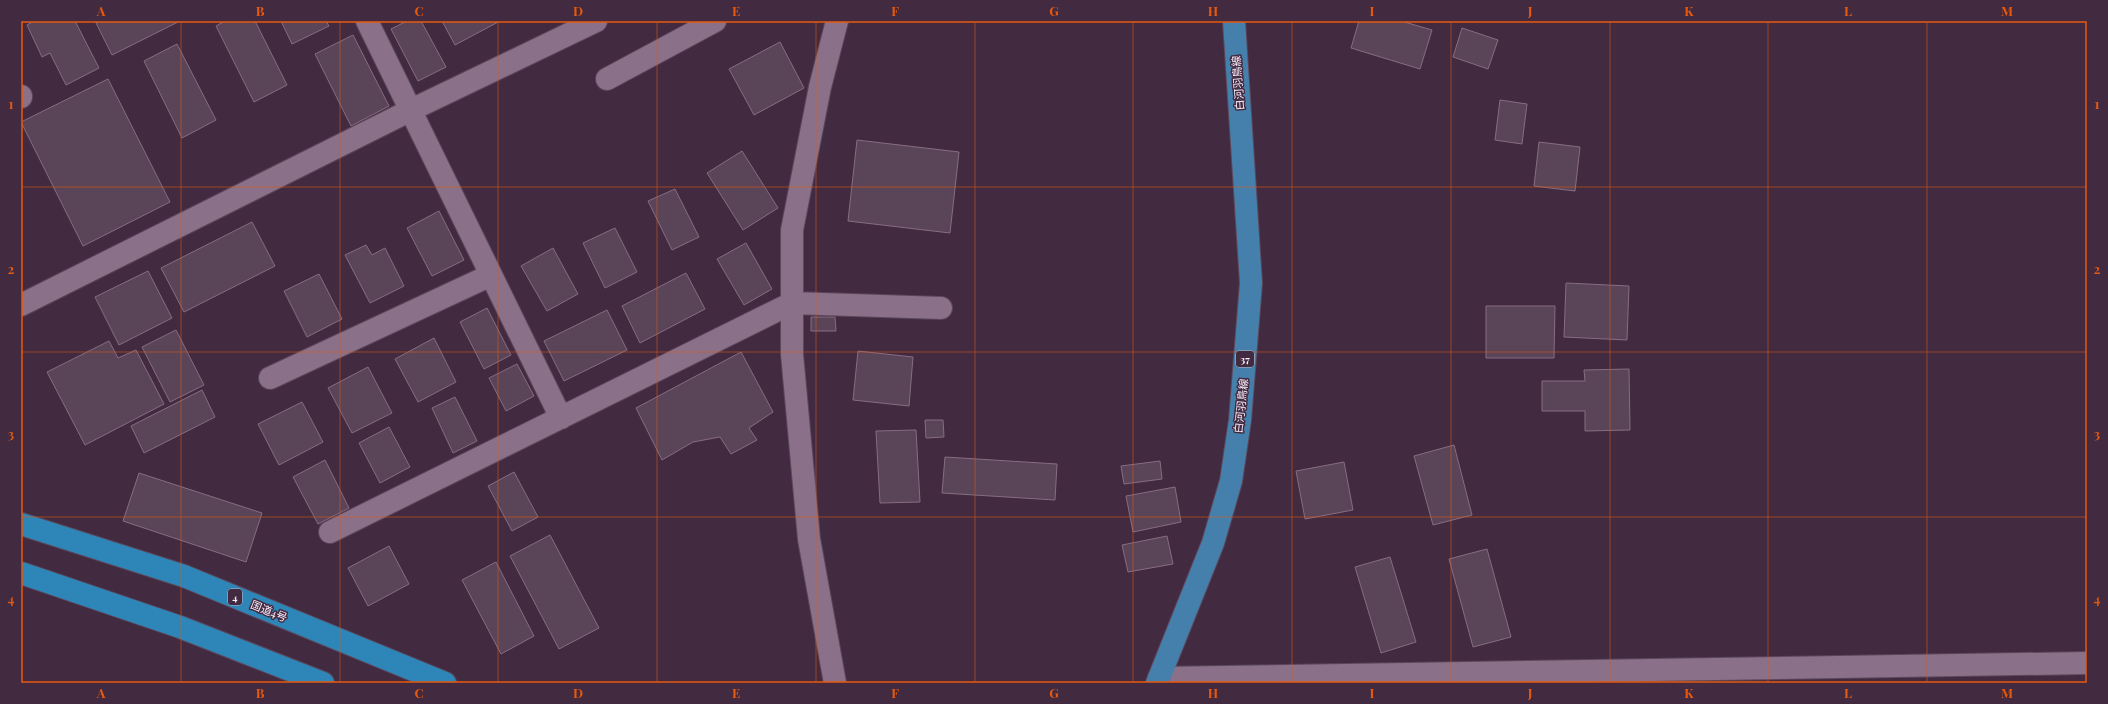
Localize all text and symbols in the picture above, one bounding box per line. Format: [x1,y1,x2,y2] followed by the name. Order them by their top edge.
[96,2,106,19] text: A
[256,2,265,19] text: B
[414,2,424,19] text: C
[573,2,583,19] text: D
[732,2,740,19] text: E
[891,2,899,19] text: F
[1049,2,1059,19] text: G
[1208,2,1218,19] text: H
[1370,2,1375,19] text: I
[1527,2,1533,19] text: J
[1684,2,1694,19] text: K
[1844,2,1852,19] text: L
[2001,2,2013,19] text: M
[1228,55,1247,111] street label: 白河羽鳥線
[9,95,14,112] text: 1
[2095,95,2100,112] text: 1
[8,260,15,277] text: 2
[2094,260,2101,277] text: 2
[1236,351,1254,367] road number: 37
[1230,378,1251,434] street label: 白河羽鳥線
[8,425,14,442] text: 3
[2094,425,2100,442] text: 3
[228,589,242,605] road number: 4
[8,590,15,607] text: 4
[2094,590,2101,607] text: 4
[249,596,290,625] street label: 国道4号
[96,684,106,701] text: A
[256,684,265,701] text: B
[414,684,424,701] text: C
[573,684,583,701] text: D
[732,684,740,701] text: E
[891,684,899,701] text: F
[1049,684,1059,701] text: G
[1208,684,1218,701] text: H
[1370,684,1375,701] text: I
[1527,684,1533,701] text: J
[1684,684,1694,701] text: K
[1844,684,1852,701] text: L
[2001,684,2013,701] text: M

